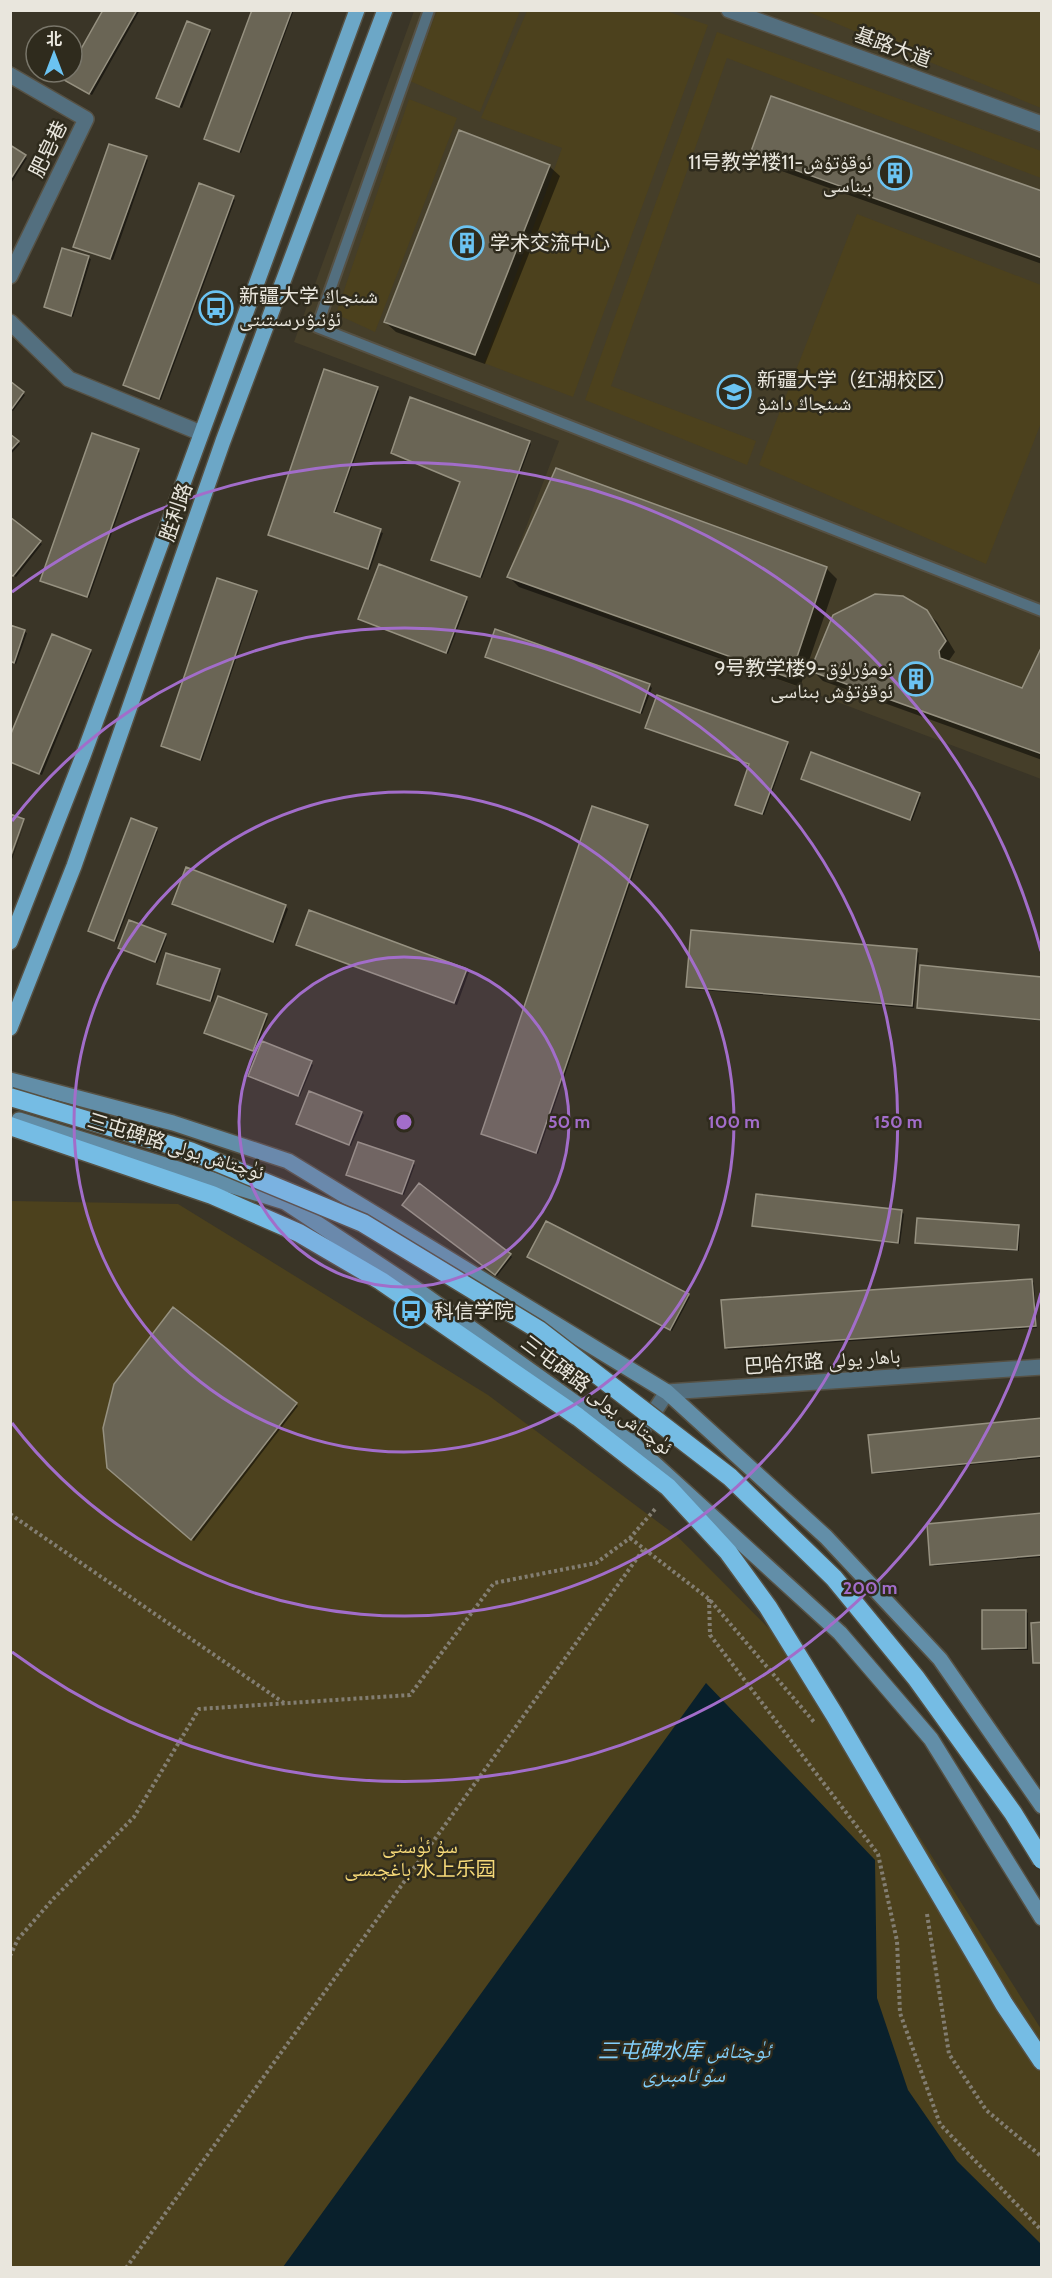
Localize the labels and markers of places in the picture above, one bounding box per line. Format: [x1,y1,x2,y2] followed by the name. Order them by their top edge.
[688,150,872,197] place label: 11号教学楼11-ئوقۇتۇش بىناسى
[877,155,913,191] building icon: 11号教学楼11-ئوقۇتۇش بىناسى
[449,225,485,261] building icon: 学术交流中心
[490,231,610,255] place label: 学术交流中心
[239,284,378,331] place label: 新疆大学 شىنجاڭ ئۇنىۋىرسىتىتى
[198,290,234,326] bus stop icon: 新疆大学 شىنجاڭ ئۇنىۋىرسىتىتى
[757,368,957,415] place label: 新疆大学（红湖校区） شىنجاڭ داشۆ
[716,374,752,410] school or university icon: 新疆大学（红湖校区） شىنجاڭ داشۆ
[714,656,893,703] place label: 9号教学楼9-نومۇرلۇق ئوقۇتۇش بىناسى
[898,661,934,697] building icon: 9号教学楼9-نومۇرلۇق ئوقۇتۇش بىناسى
[394,1112,414,1132] centre of rings
[393,1293,429,1329] bus stop icon: 科信学院
[434,1299,514,1323] place label: 科信学院

